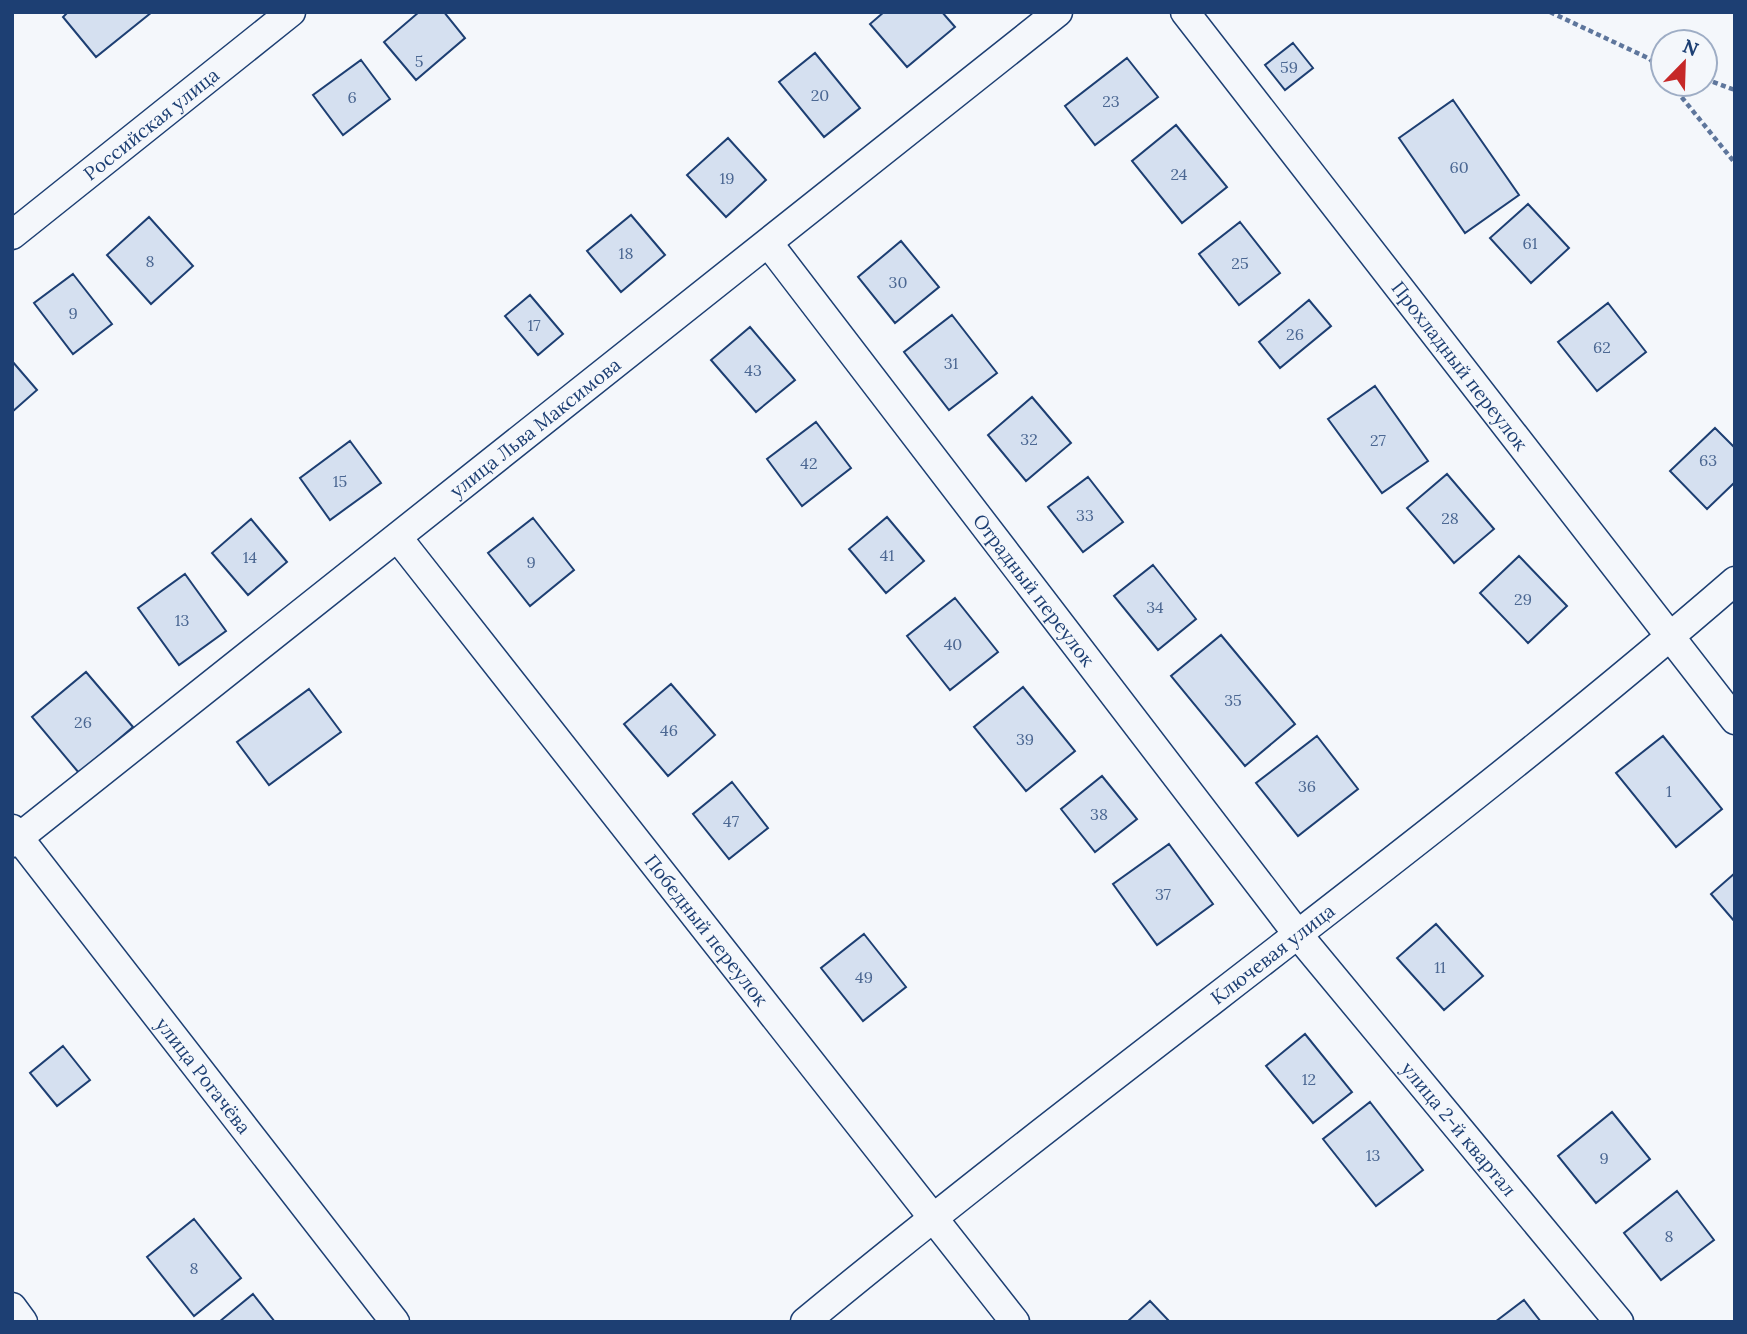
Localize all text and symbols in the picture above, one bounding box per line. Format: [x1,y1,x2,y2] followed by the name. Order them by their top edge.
[1649,28,1719,98] north arrow
[1679,33,1702,61] text: N
[415,51,423,71] house number: 5
[1280,57,1298,77] house number: 59
[78,62,224,185] street label: Российская улица
[811,85,829,105] house number: 20
[347,87,357,107] house number: 6
[1102,91,1120,111] house number: 23
[1449,157,1469,177] house number: 60
[1171,164,1188,184] house number: 24
[719,168,735,188] house number: 19
[1522,233,1538,253] house number: 61
[619,243,633,263] house number: 18
[146,251,155,271] house number: 8
[1231,253,1249,273] house number: 25
[889,272,907,292] house number: 30
[1386,276,1534,456] street label: Прохладный переулок
[68,303,78,323] house number: 9
[527,315,541,335] house number: 17
[1286,324,1304,344] house number: 26
[1593,337,1611,357] house number: 62
[445,352,625,503] street label: улица Льва Максимова
[944,353,959,373] house number: 31
[744,360,762,380] house number: 43
[1020,429,1038,449] house number: 32
[1370,430,1387,450] house number: 27
[1699,450,1717,470] house number: 63
[800,453,818,473] house number: 42
[333,471,347,491] house number: 15
[1076,505,1094,525] house number: 33
[1441,508,1459,528] house number: 28
[968,509,1101,672] street label: Отрадный переулок
[880,545,894,565] house number: 41
[243,547,258,567] house number: 14
[526,552,536,572] house number: 9
[1514,589,1532,609] house number: 29
[1146,597,1164,617] house number: 34
[175,610,189,630] house number: 13
[944,634,962,654] house number: 40
[1224,690,1242,710] house number: 35
[74,712,92,732] house number: 26
[660,720,678,740] house number: 46
[1016,729,1034,749] house number: 39
[1298,776,1316,796] house number: 36
[1666,781,1672,801] house number: 1
[1090,804,1108,824] house number: 38
[723,811,740,831] house number: 47
[640,850,774,1011] street label: Победный переулок
[1155,884,1172,904] house number: 37
[1206,898,1339,1009] street label: Ключевая улица
[1434,957,1446,977] house number: 11
[855,967,873,987] house number: 49
[151,1012,256,1139] street label: улица Рогачёва
[1396,1057,1521,1201] street label: улица 2-й квартал
[1302,1069,1316,1089] house number: 12
[1366,1145,1380,1165] house number: 13
[1599,1148,1609,1168] house number: 9
[1665,1226,1674,1246] house number: 8
[190,1258,199,1278] house number: 8

